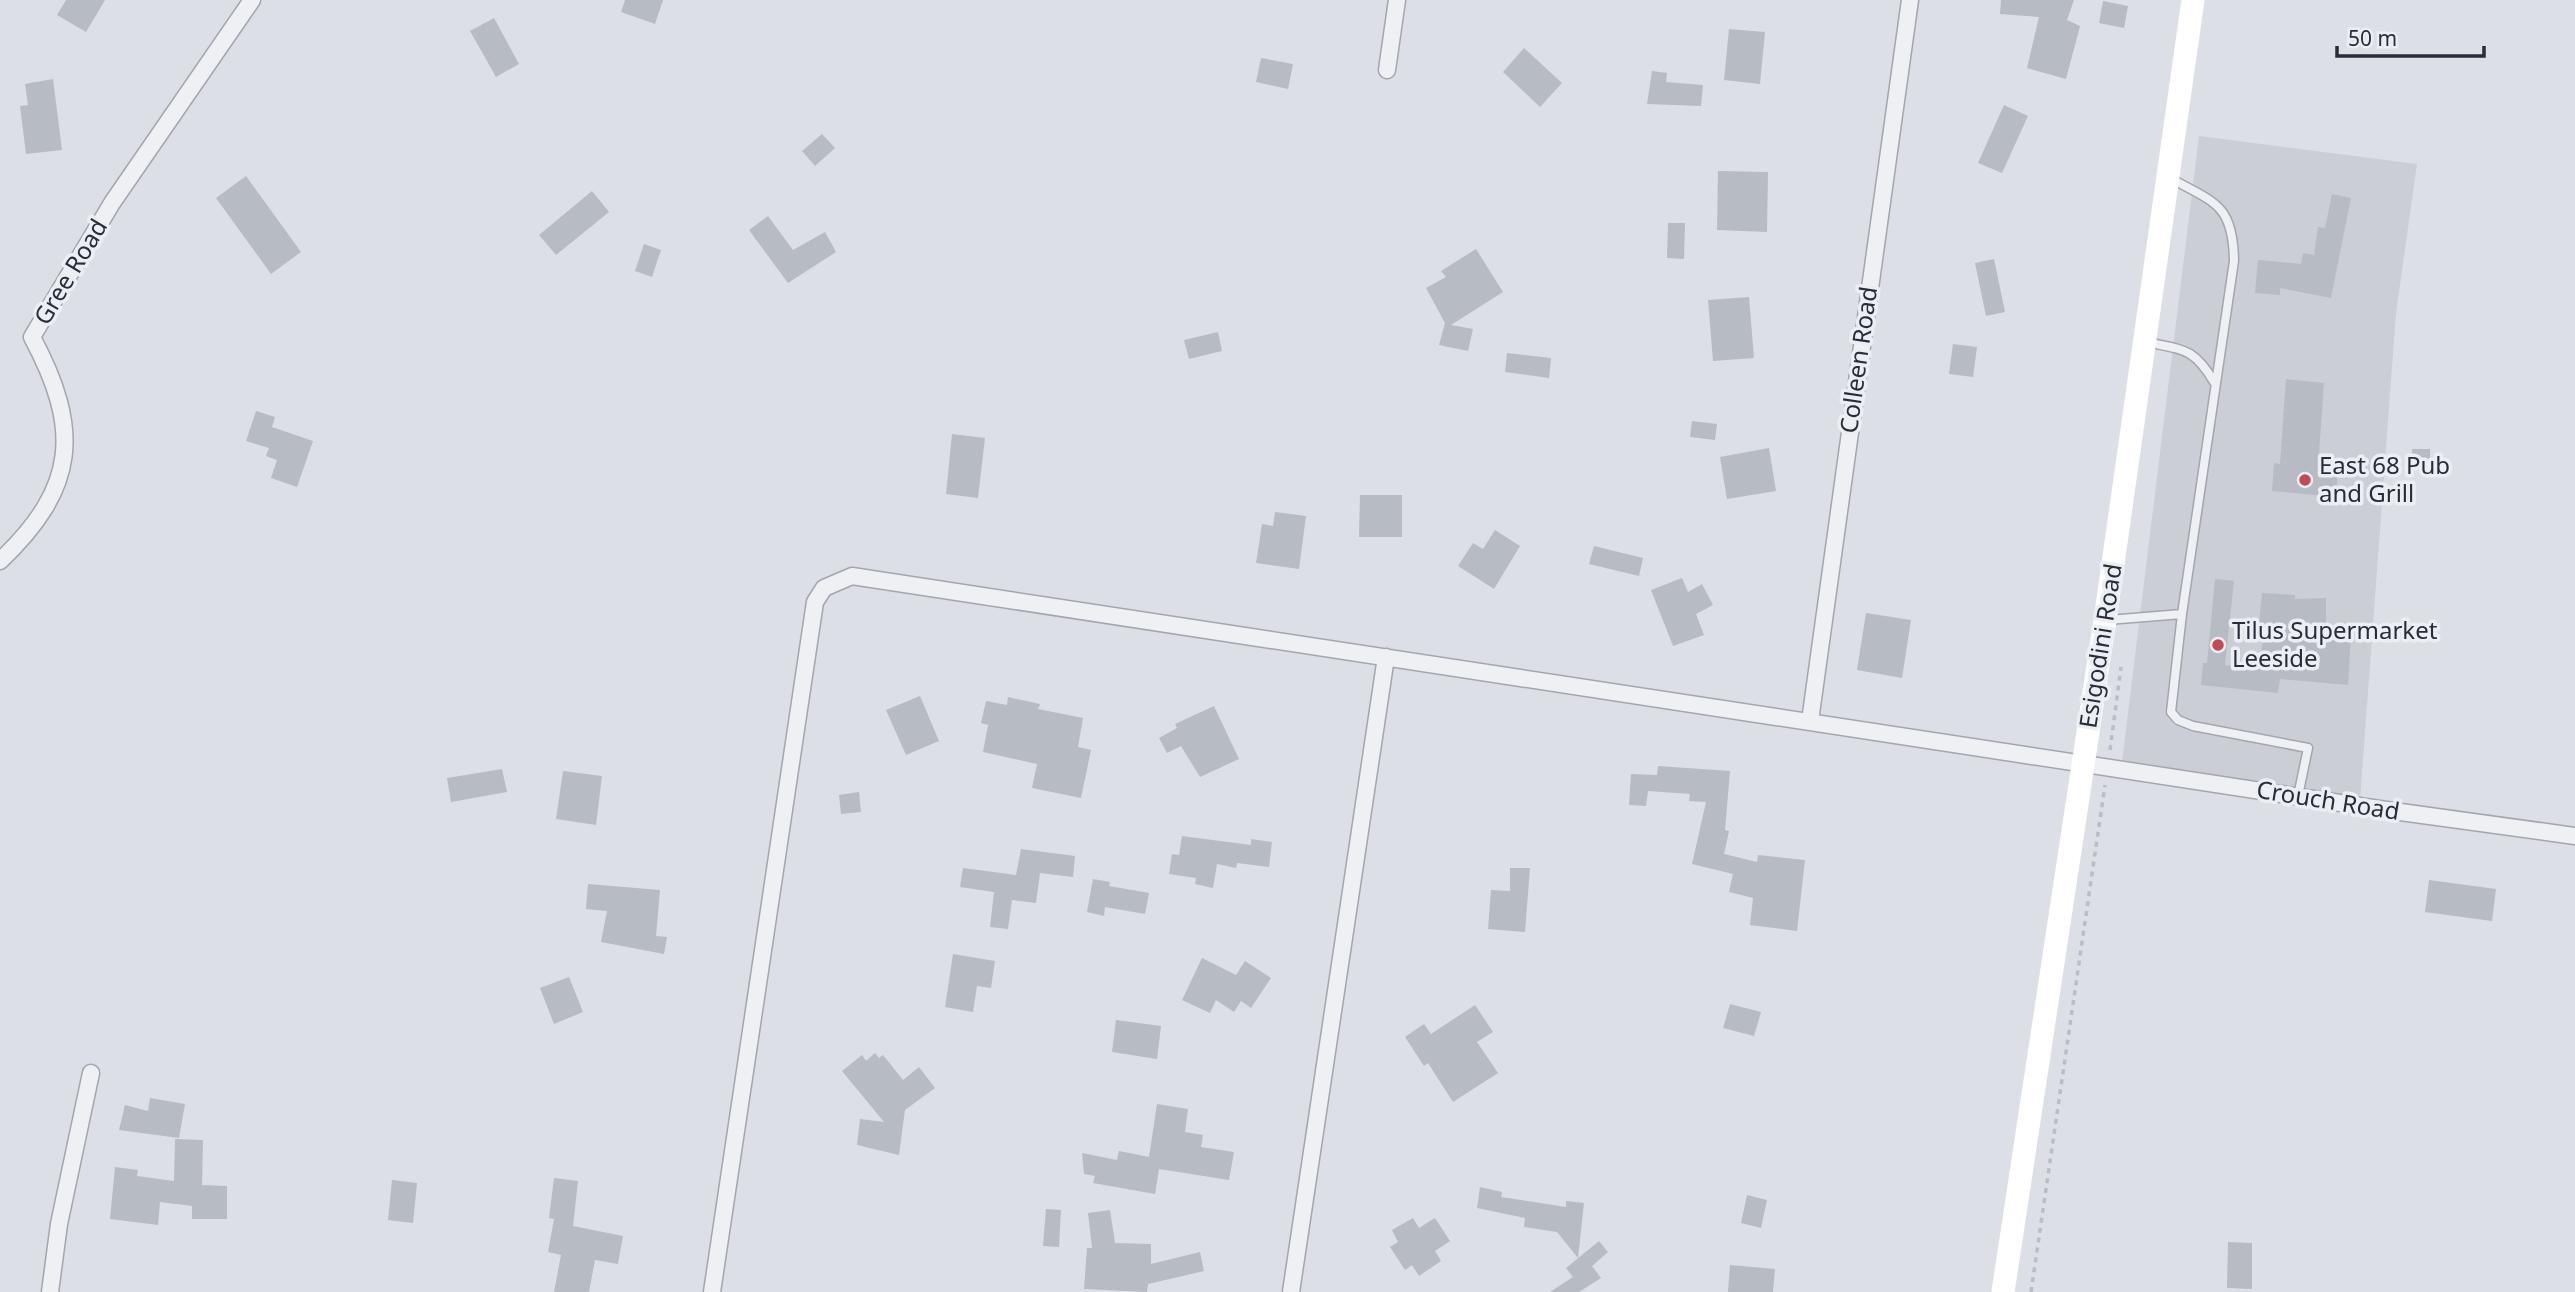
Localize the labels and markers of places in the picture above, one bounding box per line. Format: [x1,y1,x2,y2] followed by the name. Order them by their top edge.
[2319,448,2450,509] place label: East 68 Pub and Grill
[2297,472,2313,488] marker: East 68 Pub and Grill
[2232,613,2438,674] place label: Tilus Supermarket Leeside
[2210,637,2226,653] marker: Tilus Supermarket Leeside

